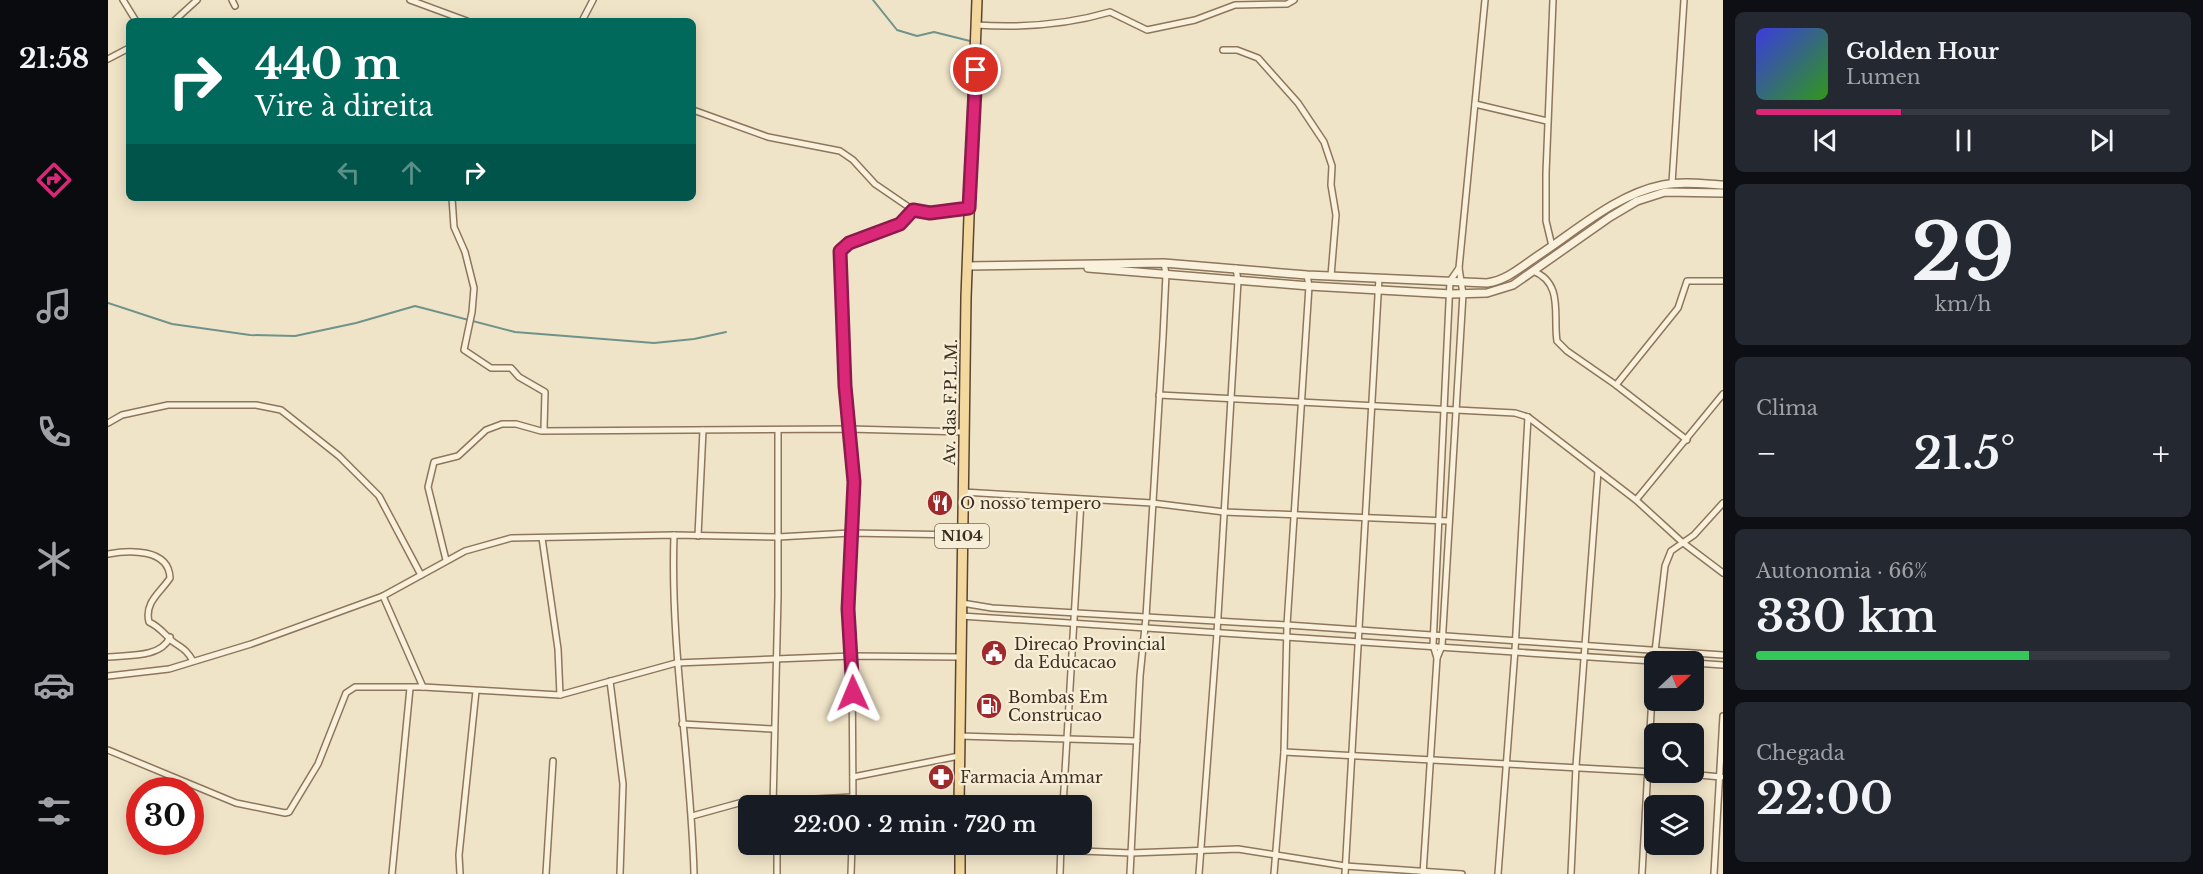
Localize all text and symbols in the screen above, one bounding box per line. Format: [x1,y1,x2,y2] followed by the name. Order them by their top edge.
[255,38,400,90] text: 440 m
[1846,38,1999,65] text: Golden Hour
[19,42,89,75] text: 21:58
[156,42,234,120] icon: right
[950,44,1001,95] pin
[959,53,992,86] icon: arrive
[1846,65,1921,89] text: Lumen
[255,90,433,123] text: Vire à direita
[1809,124,1842,157] icon: previous
[1947,124,1980,157] icon: pause
[2085,124,2118,157] icon: next
[332,156,365,189] icon: left
[395,156,428,189] icon: ahead
[458,156,491,189] icon: right
[33,159,75,201] icon: directions
[1911,204,2015,301] text: 29
[33,285,75,327] icon: music
[1935,292,1991,316] text: km/h
[939,339,961,466] street label: Av. das F.P.L.M.
[1756,396,1818,420] text: Clima
[33,411,75,453] icon: phone
[1913,425,2015,481] text: 21.5°
[1756,433,1777,474] text: −
[2152,433,2170,474] text: +
[925,488,955,518] restaurant icon: O nosso tempero
[960,493,1101,513] place label: O nosso tempero
[935,524,989,548] road number: N104
[33,538,75,580] icon: climate
[1756,559,1928,583] text: Autonomia · 66%
[1756,588,1937,644] text: 330 km
[1014,634,1166,672] place label: Direcao Provincial da Educacao
[979,638,1009,668] public building icon: Direcao Provincial da Educacao
[1644,651,1704,711] north arrow
[1644,651,1704,855] map controls
[821,661,885,725] position arrow
[33,664,75,706] icon: car
[1008,687,1108,725] place label: Bombas Em Construcao
[974,691,1004,721] fuel station icon: Bombas Em Construcao
[1644,723,1704,783] button: search
[1756,741,1845,765] text: Chegada
[926,762,956,792] pharmacy icon: Farmacia Ammar
[960,767,1103,787] place label: Farmacia Ammar
[1756,770,1893,826] text: 22:00
[126,777,204,855] speed limit sign: 30
[33,790,75,832] icon: filters
[1644,795,1704,855] button: layers
[793,811,1037,838] text: 22:00 · 2 min · 720 m

